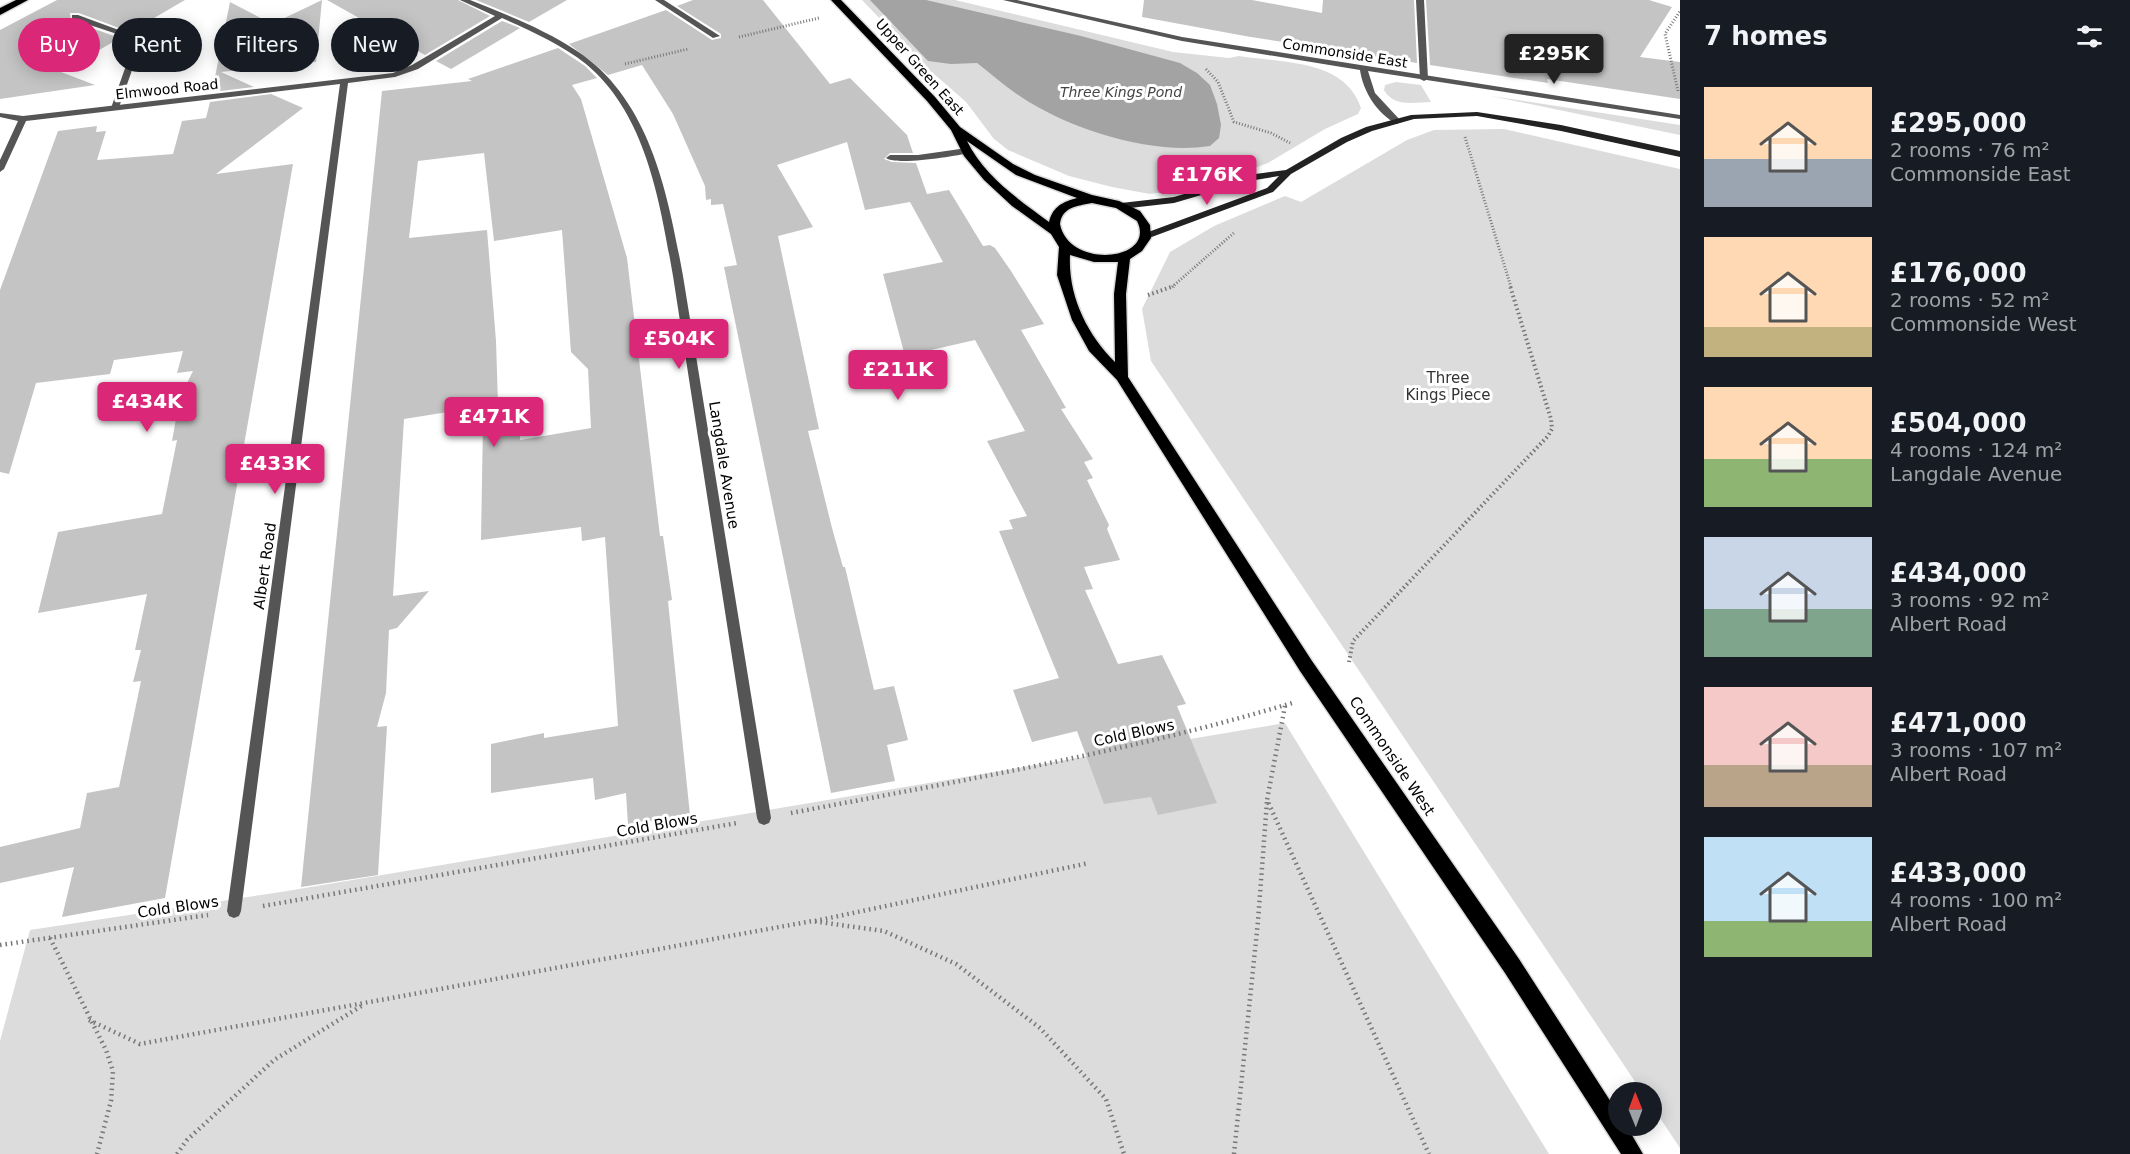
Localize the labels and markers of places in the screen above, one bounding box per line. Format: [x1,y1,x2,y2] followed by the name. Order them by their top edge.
[1512,34,1596,85] pin: £295K
[1165,155,1249,206] pin: £176K
[637,319,721,370] pin: £504K
[856,350,940,401] pin: £211K
[105,382,189,433] pin: £434K
[452,397,536,448] pin: £471K
[233,444,317,495] pin: £433K

